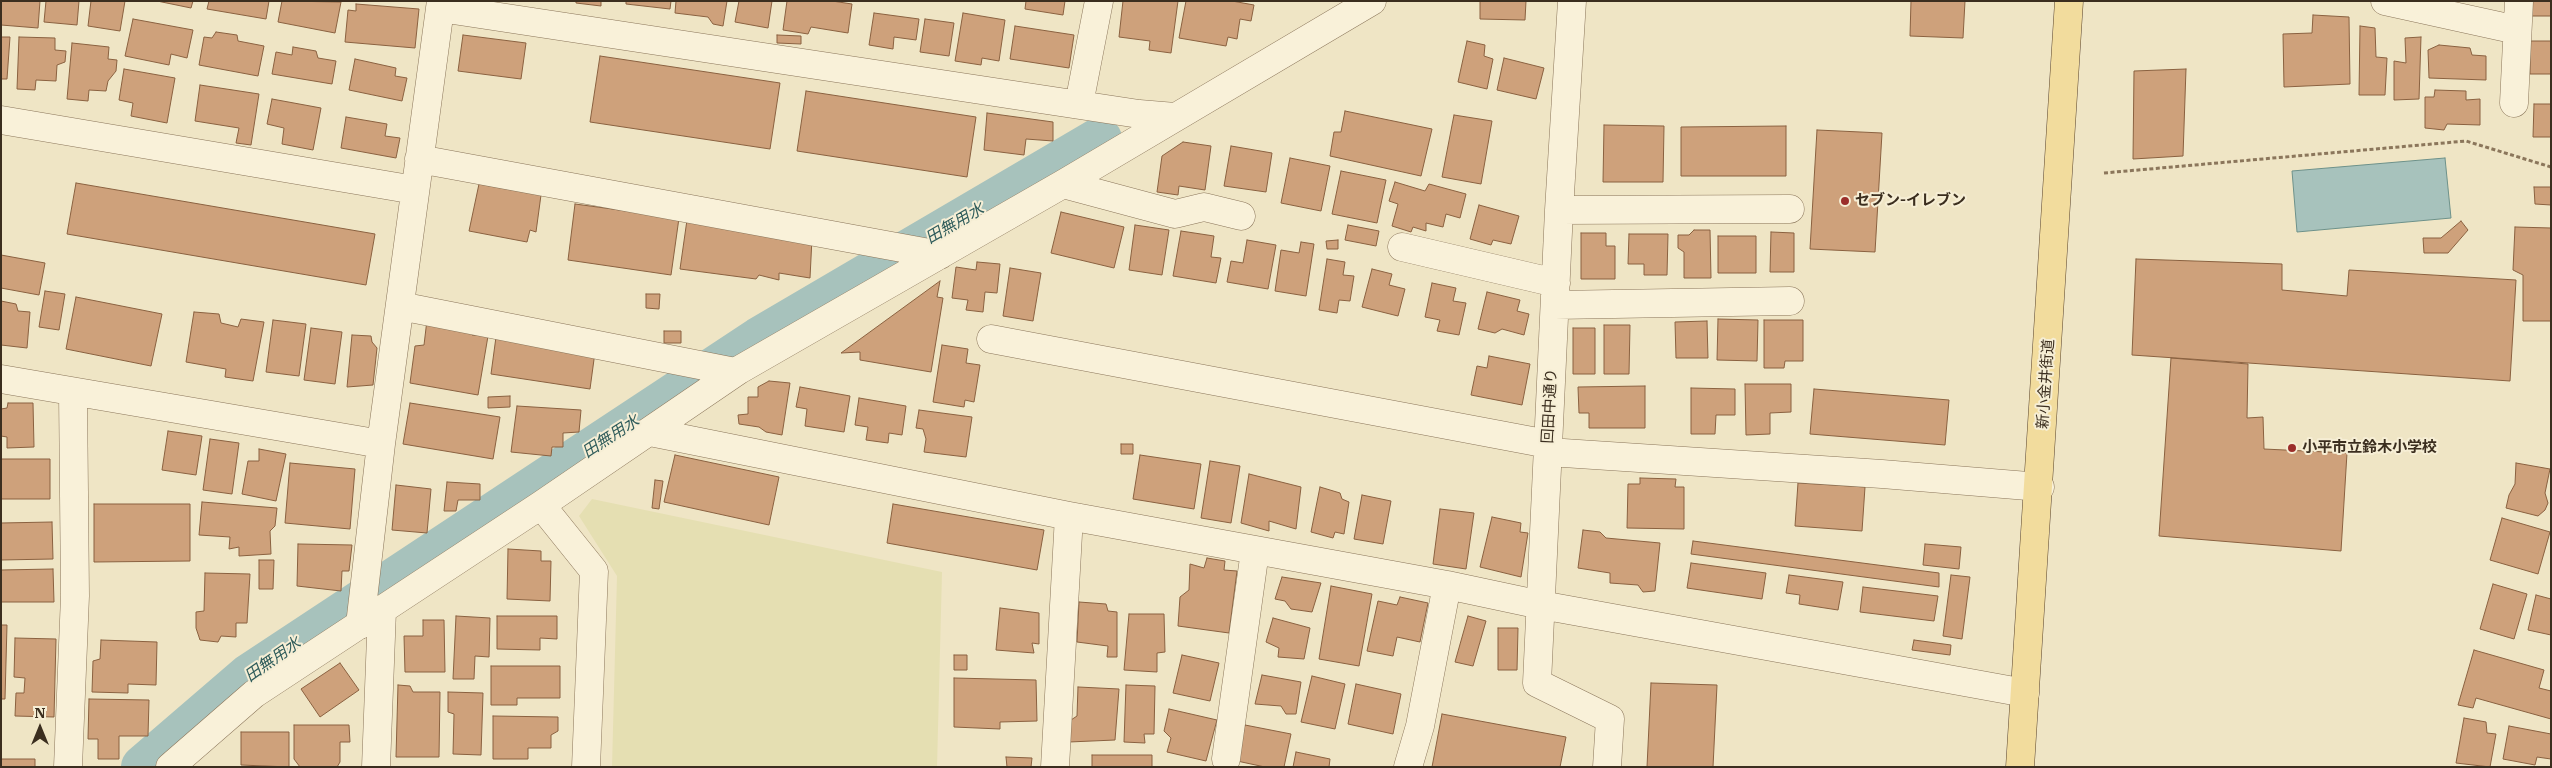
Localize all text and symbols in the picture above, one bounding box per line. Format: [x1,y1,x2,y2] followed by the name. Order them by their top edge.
[1855,192,1966,210] place label: セブン-イレブン
[1839,195,1851,207] marker: セブン-イレブン
[922,200,988,248] water label: 田無用水
[2034,338,2058,430] street label: 新小金井街道
[1539,368,1561,444] street label: 回田中通り
[579,412,643,462] water label: 田無用水
[2302,439,2437,457] place label: 小平市立鈴木小学校
[2286,442,2298,454] marker: 小平市立鈴木小学校
[241,634,305,686] water label: 田無用水
[15,703,65,753] north arrow
[34,704,46,722] text: N

